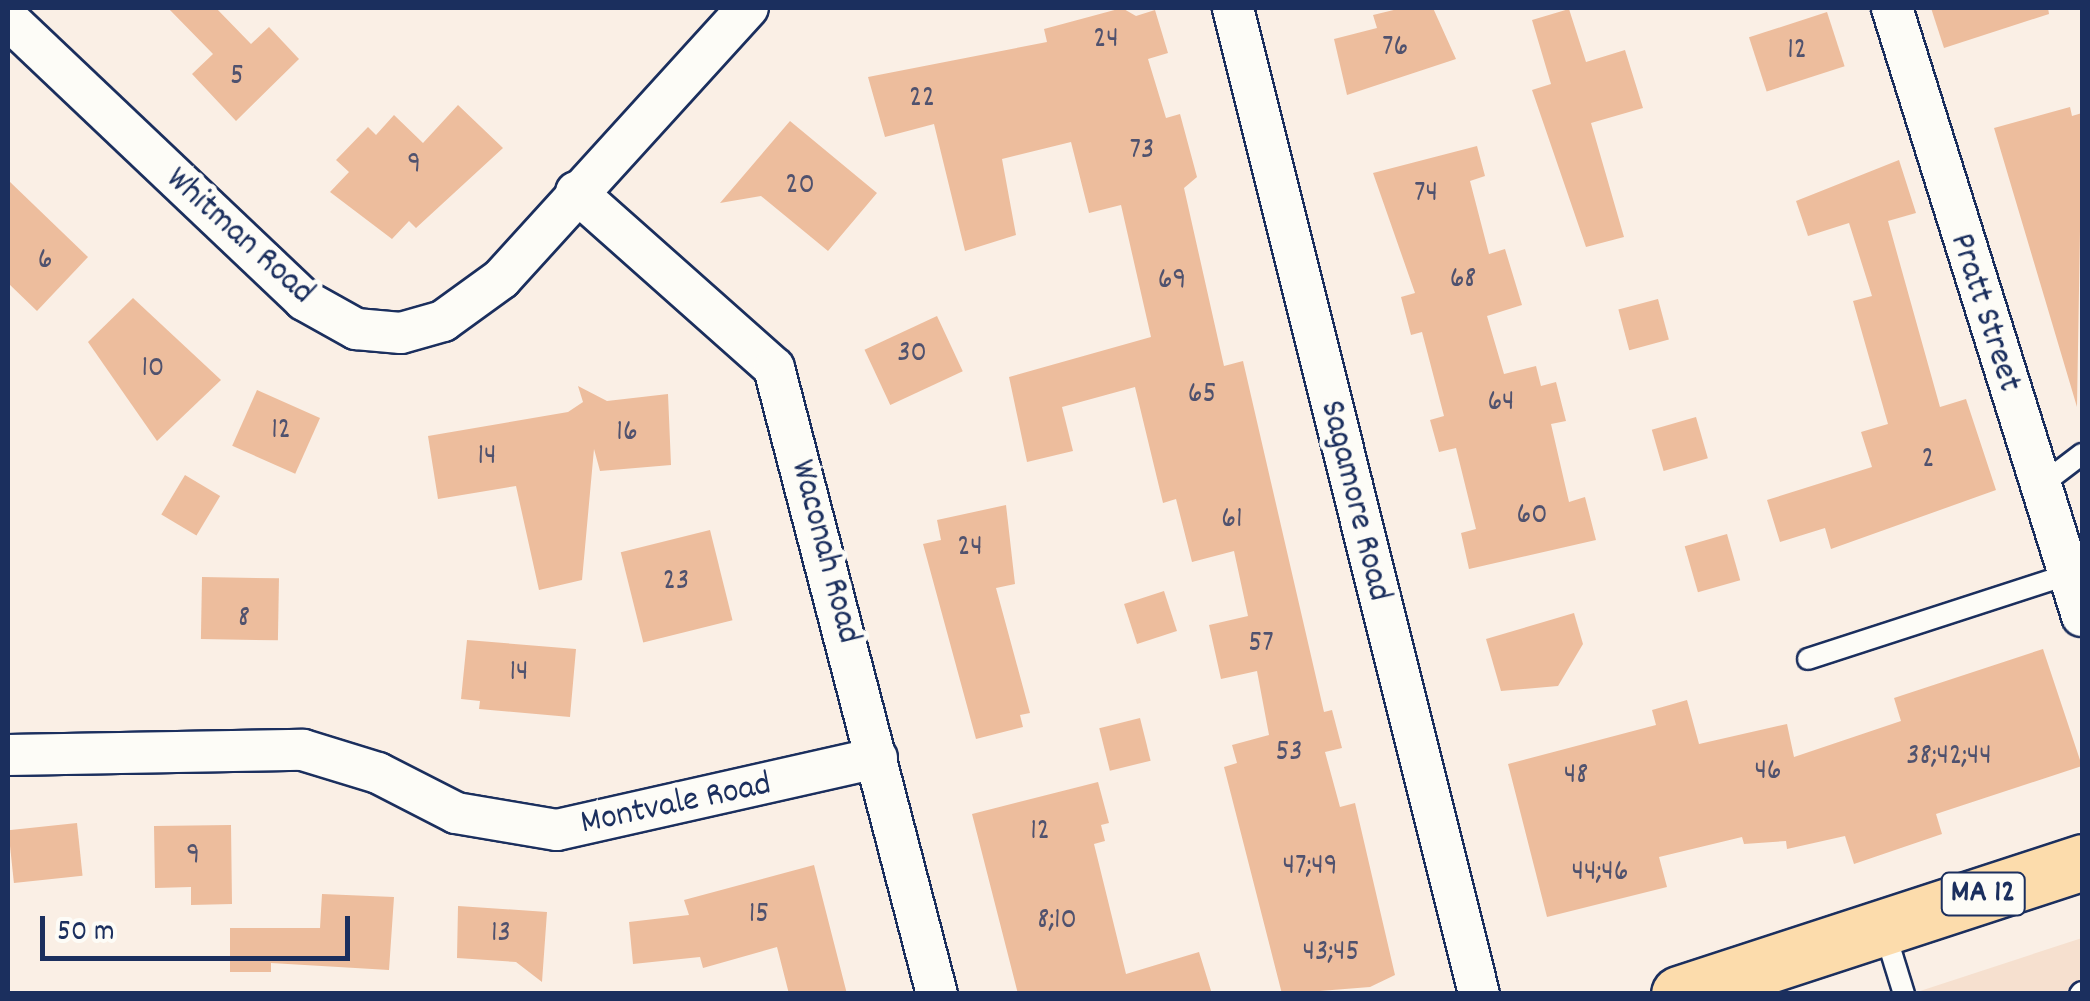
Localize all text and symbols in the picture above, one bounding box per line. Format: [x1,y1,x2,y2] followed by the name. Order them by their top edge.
[1093,23,1119,59] house number: 24
[1382,31,1408,67] house number: 76
[1787,34,1807,70] house number: 12
[230,60,244,96] house number: 5
[909,82,935,118] house number: 22
[1130,134,1154,170] house number: 73
[407,148,421,184] house number: 9
[156,159,322,315] street label: Whitman Road
[785,169,815,205] house number: 20
[1414,177,1438,213] house number: 74
[1939,228,2029,398] street label: Pratt Street
[38,244,52,280] house number: 6
[1450,263,1476,299] house number: 68
[1158,264,1186,300] house number: 69
[897,337,927,373] house number: 30
[142,352,164,388] house number: 10
[1188,378,1216,414] house number: 65
[1487,386,1515,422] house number: 64
[1309,396,1399,606] street label: Sagamore Road
[271,414,291,450] house number: 12
[616,416,638,452] house number: 16
[477,440,497,476] house number: 14
[1921,443,1935,479] house number: 2
[779,456,869,648] street label: Waconah Road
[1516,499,1548,535] house number: 60
[1221,503,1243,539] house number: 61
[957,531,983,567] house number: 24
[663,565,689,601] house number: 23
[238,602,250,638] house number: 8
[1248,627,1274,663] house number: 57
[509,656,529,692] house number: 14
[1275,736,1303,772] house number: 53
[1906,740,1992,776] house number: 38;42;44
[1754,755,1782,791] house number: 46
[1564,759,1588,795] house number: 48
[577,764,775,846] street label: Montvale Road
[1030,815,1050,851] house number: 12
[186,839,200,875] house number: 9
[1283,850,1337,886] house number: 47;49
[1572,856,1628,892] house number: 44;46
[1940,867,2026,921] road number: MA 12
[45,896,355,958] scale bar
[749,898,769,934] house number: 15
[1037,904,1077,940] house number: 8;10
[57,912,115,955] text: 50 m
[491,917,511,953] house number: 13
[1303,936,1359,972] house number: 43;45

